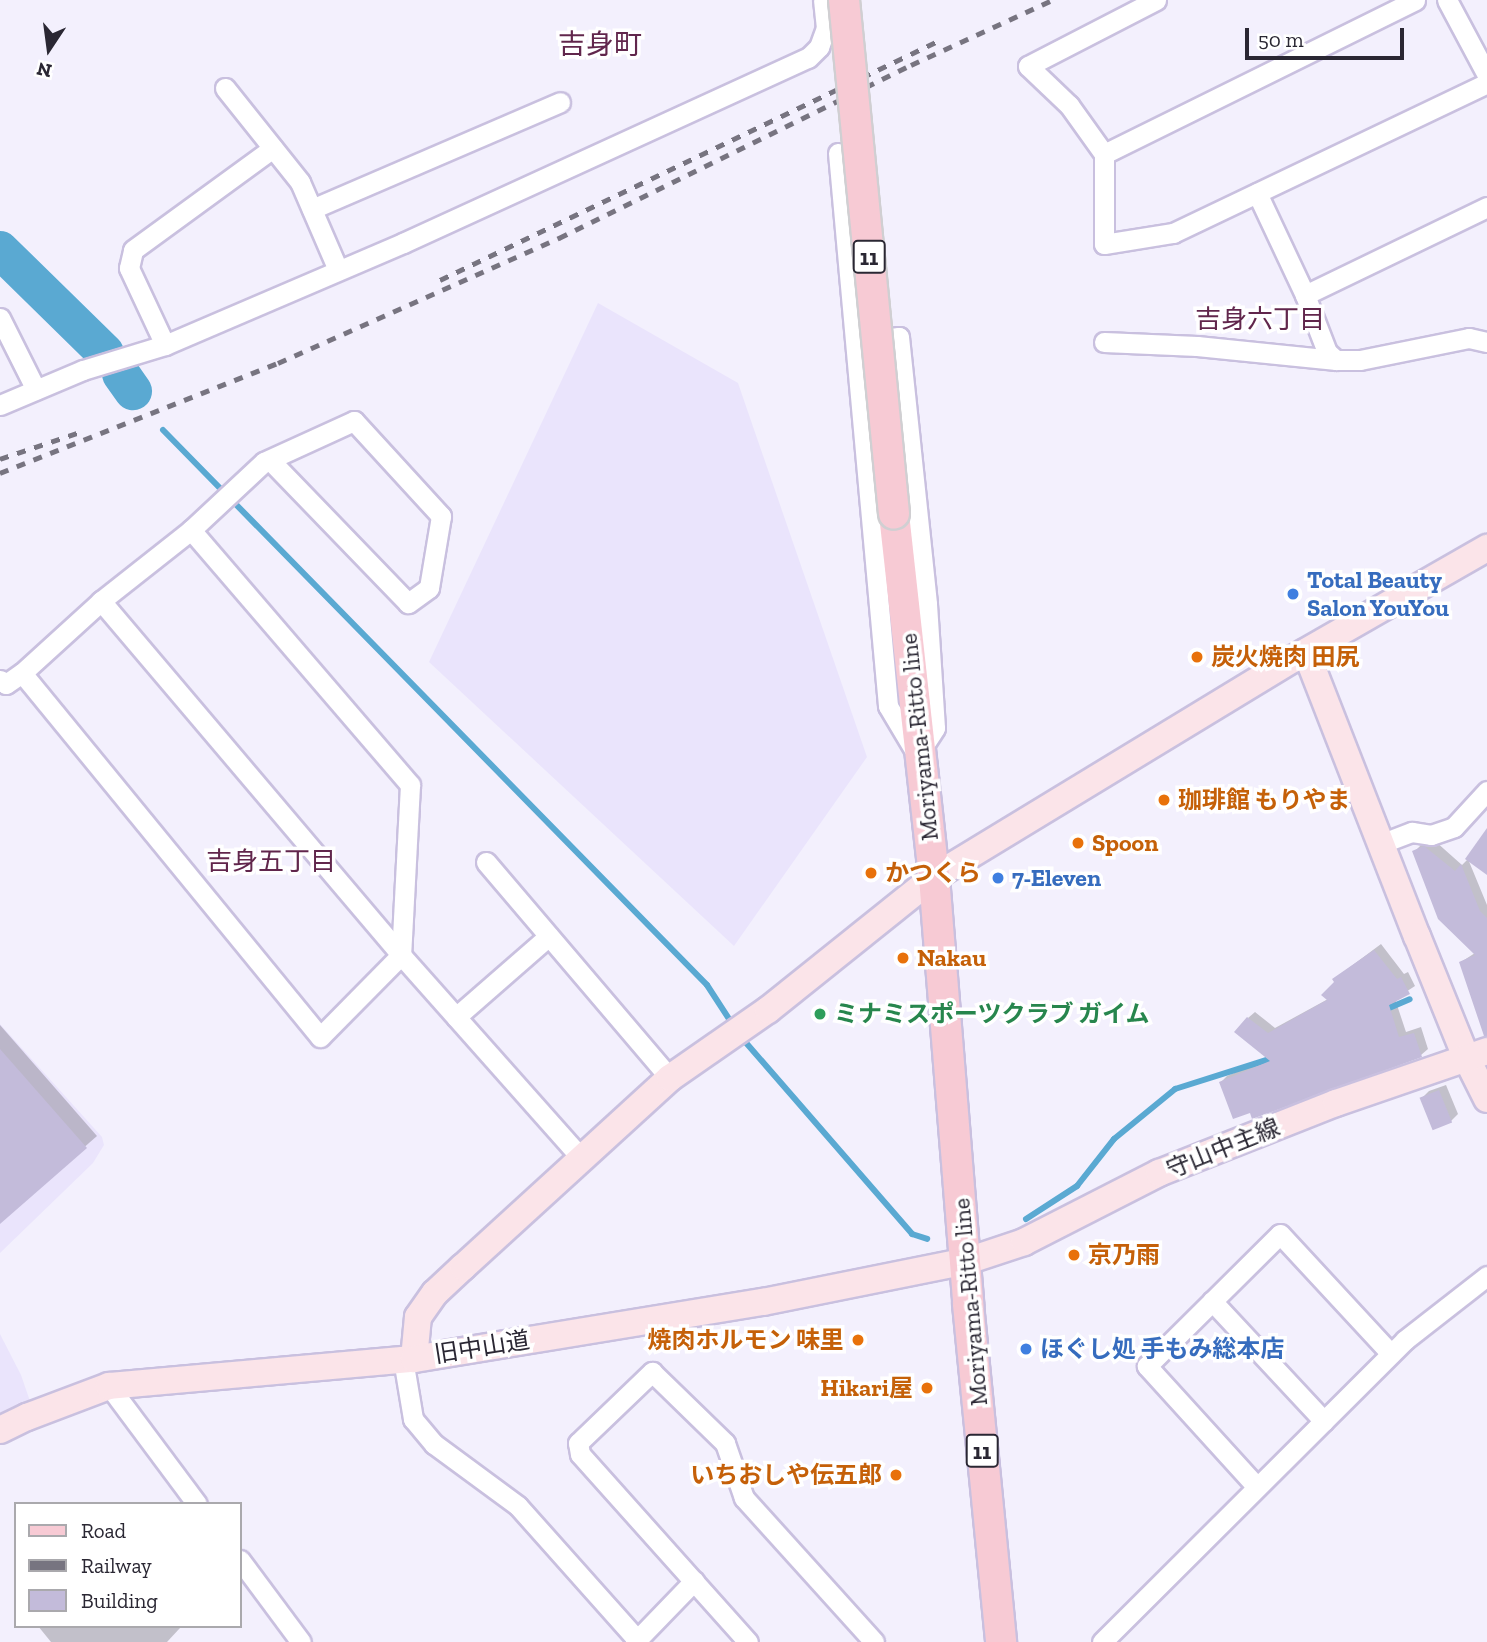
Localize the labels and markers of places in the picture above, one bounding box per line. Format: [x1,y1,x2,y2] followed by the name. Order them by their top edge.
[1307,566,1450,622] place label: Total Beauty Salon YouYou
[1285,586,1301,602] marker: Total Beauty Salon YouYou
[1211,643,1359,671] place label: 炭火焼肉 田尻
[1189,649,1205,665] marker: 炭火焼肉 田尻
[1178,786,1350,814] place label: 珈琲館 もりやま
[1156,792,1172,808] marker: 珈琲館 もりやま
[1092,829,1158,857] place label: Spoon
[1070,835,1086,851] marker: Spoon
[885,859,981,887] place label: かつくら
[1012,864,1101,892] place label: 7-Eleven
[863,865,879,881] marker: かつくら
[990,870,1006,886] marker: 7-Eleven
[917,944,986,972] place label: Nakau
[895,950,911,966] marker: Nakau
[834,1000,1150,1028] place label: ミナミスポーツクラブ ガイム
[812,1006,828,1022] marker: ミナミスポーツクラブ ガイム
[1088,1241,1160,1269] place label: 京乃雨
[1066,1247,1082,1263] marker: 京乃雨
[648,1326,844,1354] place label: 焼肉ホルモン 味里
[850,1332,866,1348] marker: 焼肉ホルモン 味里
[1040,1335,1284,1363] place label: ほぐし処 手もみ総本店
[1018,1341,1034,1357] marker: ほぐし処 手もみ総本店
[821,1374,913,1402] place label: Hikari屋
[919,1380,935,1396] marker: Hikari屋
[690,1461,882,1489] place label: いちおしや伝五郎
[888,1467,904,1483] marker: いちおしや伝五郎

